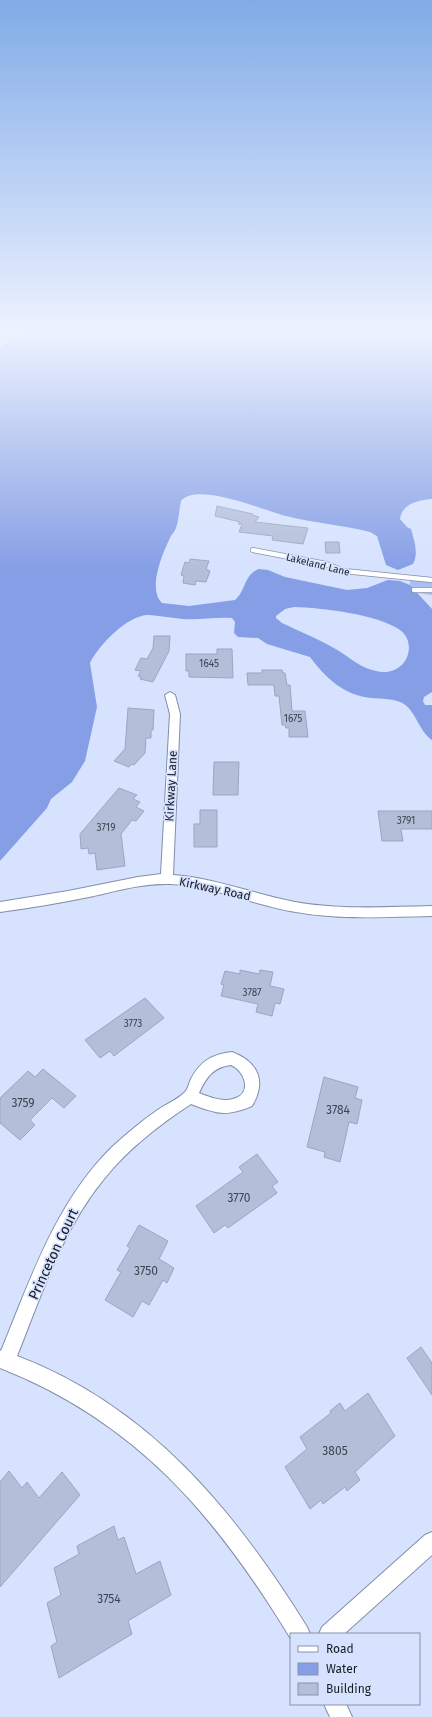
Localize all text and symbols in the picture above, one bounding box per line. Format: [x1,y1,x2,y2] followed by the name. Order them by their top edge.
[285,551,351,579] street label: Lakeland Lane
[199,658,219,670] house number: 1645
[284,713,302,725] house number: 1675
[162,750,180,822] street label: Kirkway Lane
[397,815,415,827] house number: 3791
[97,822,115,834] house number: 3719
[178,875,252,903] street label: Kirkway Road
[243,987,262,999] house number: 3787
[124,1018,142,1030] house number: 3773
[11,1096,35,1110] house number: 3759
[326,1103,351,1117] house number: 3784
[227,1191,251,1205] house number: 3770
[25,1205,82,1303] street label: Princeton Court
[134,1264,158,1278] house number: 3750
[322,1444,348,1458] house number: 3805
[97,1592,121,1606] house number: 3754
[290,1633,420,1705] legend
[326,1642,354,1656] text: Road
[326,1662,358,1676] text: Water
[326,1682,372,1696] text: Building

